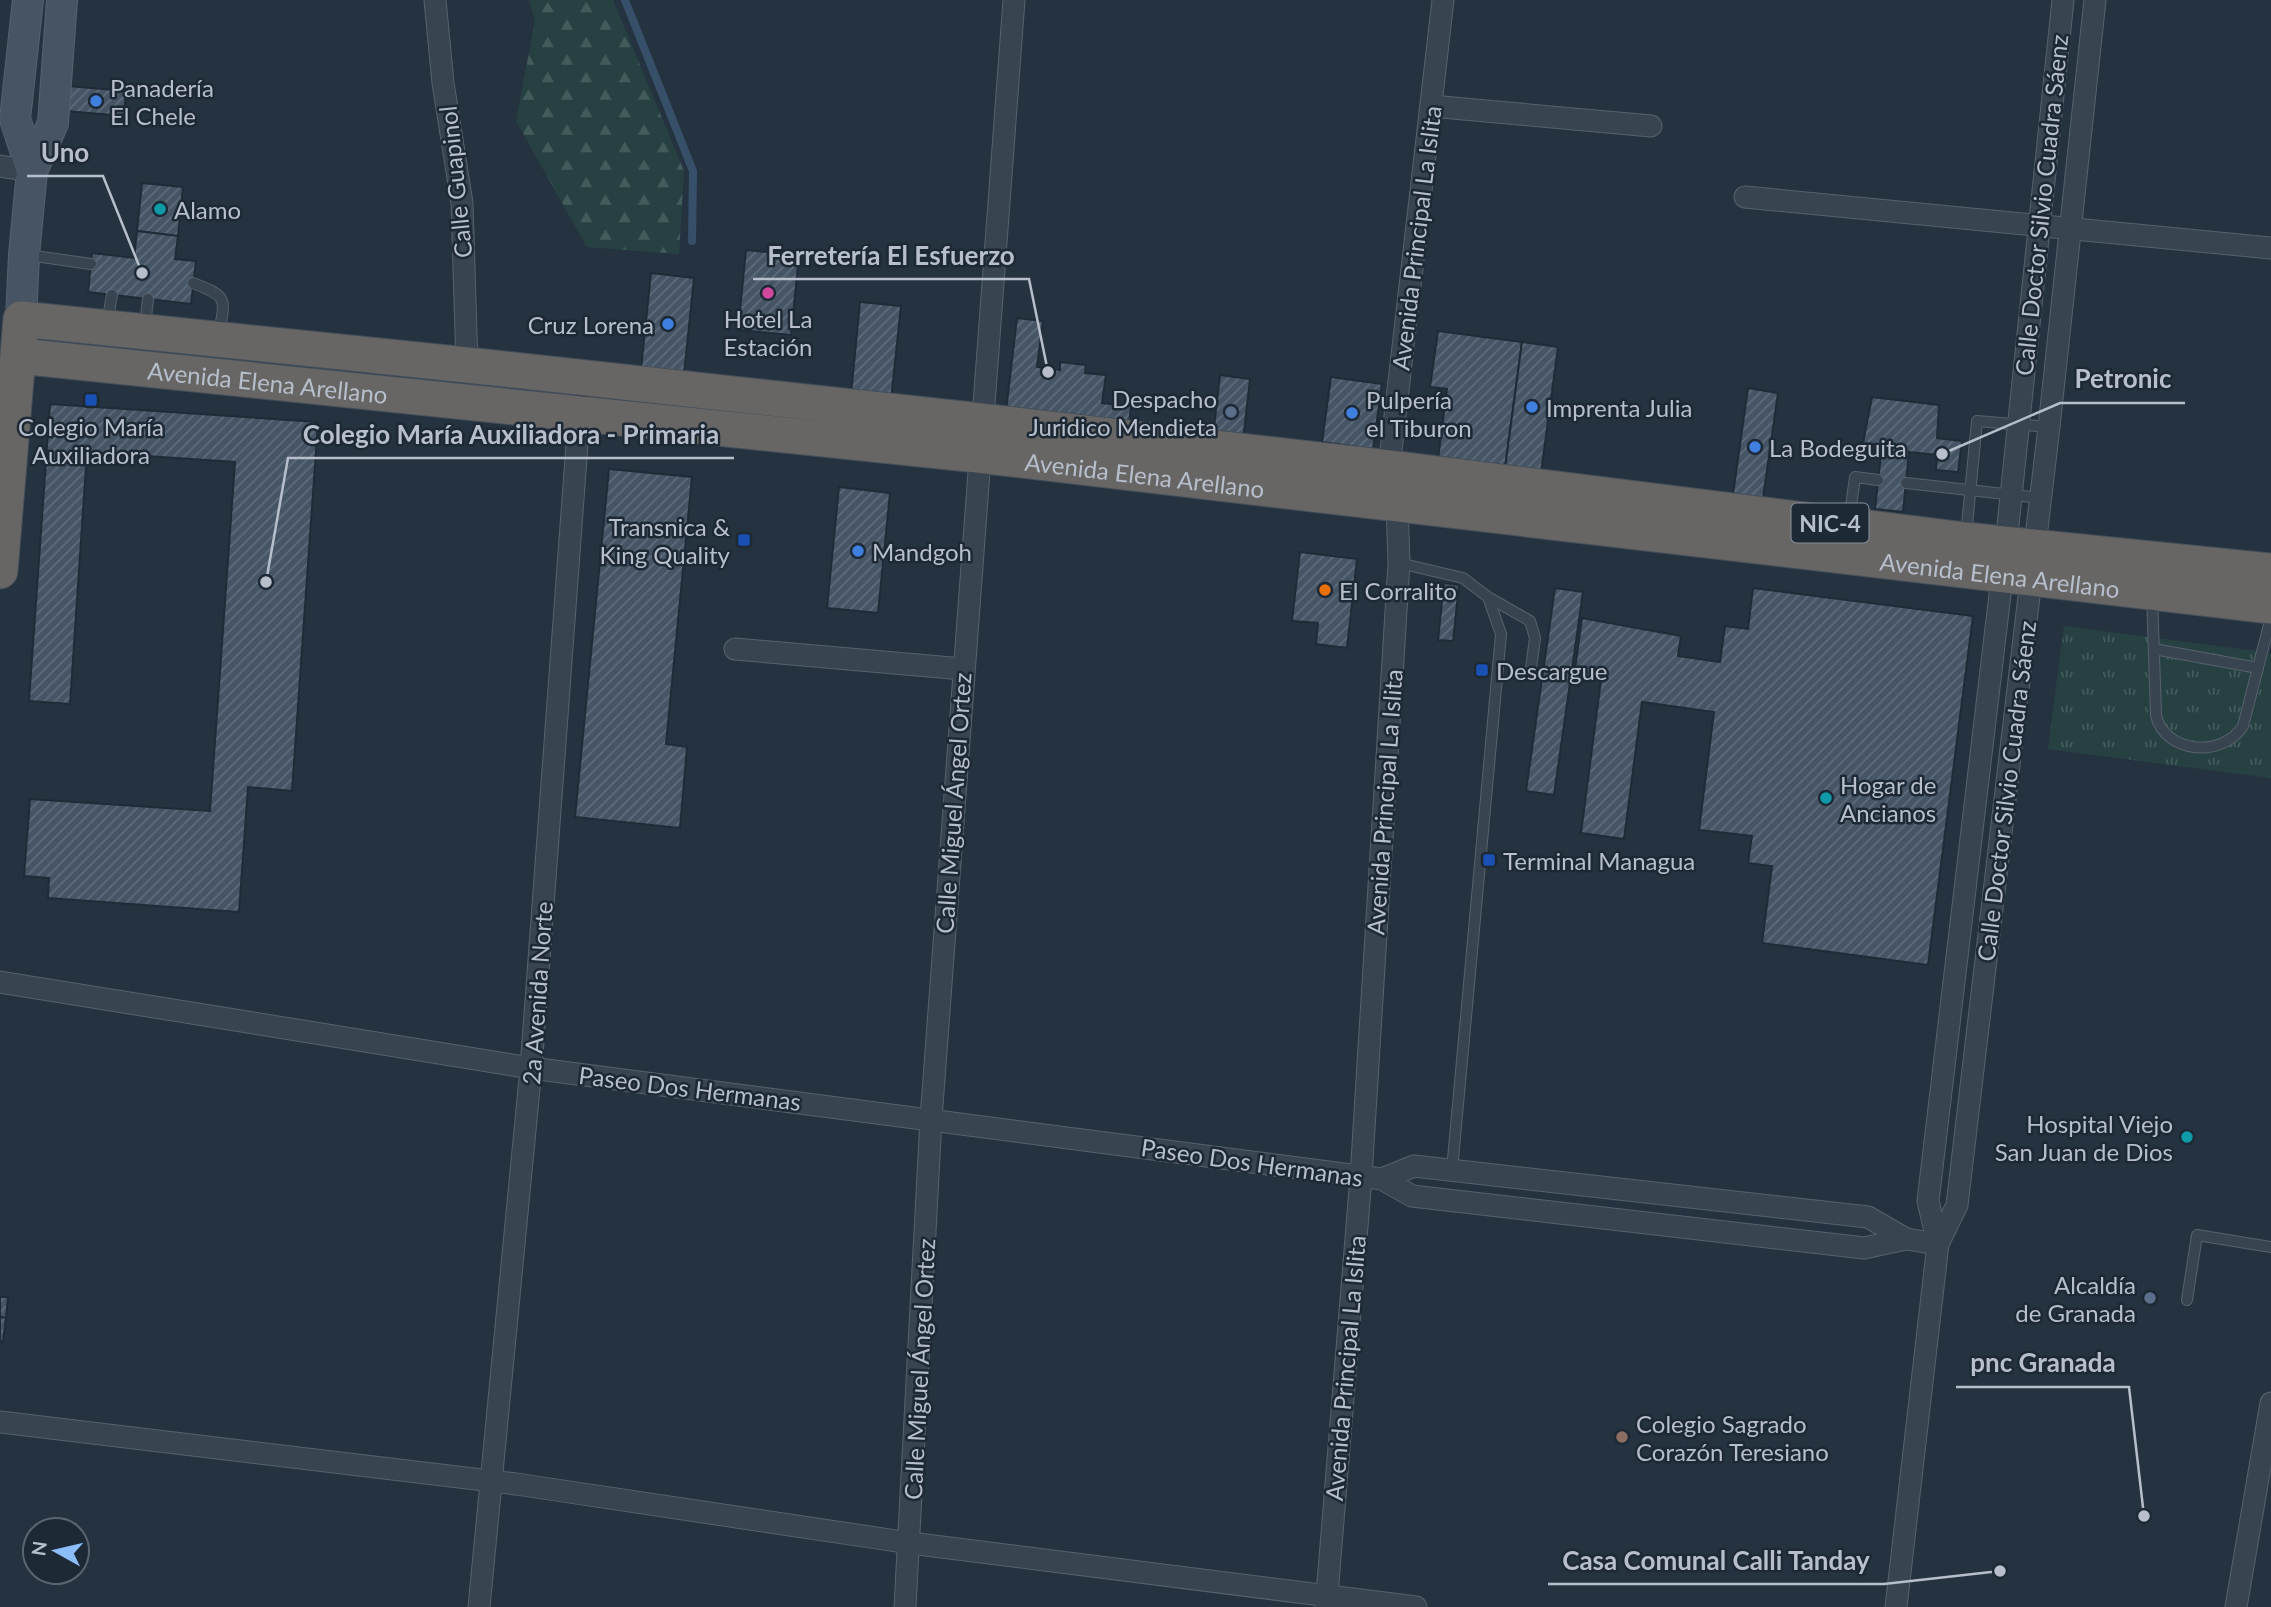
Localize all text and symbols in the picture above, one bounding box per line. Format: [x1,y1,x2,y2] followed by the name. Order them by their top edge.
[2009,33,2073,377] street label: Calle Doctor Silvio Cuadra Sáenz
[110,73,214,130] place label: Panadería El Chele
[88,93,104,109] marker: Panadería El Chele
[1385,104,1447,372] street label: Avenida Principal La Islita
[433,105,477,259] street label: Calle Guapinol
[27,129,103,176] callout: Uno
[41,136,89,168] text: Uno
[174,195,241,224] place label: Alamo
[152,201,168,217] marker: Alamo
[753,232,1029,279] callout: Ferretería El Esfuerzo
[767,239,1015,271] text: Ferretería El Esfuerzo
[760,285,776,301] marker: Hotel La Estación
[724,304,812,361] place label: Hotel La Estación
[528,310,654,339] place label: Cruz Lorena
[660,316,676,332] marker: Cruz Lorena
[146,355,389,408] street label: Avenida Elena Arellano
[2060,356,2185,403] callout: Petronic
[2075,362,2172,394] text: Petronic
[1029,384,1217,441] place label: Despacho Juridico Mendieta
[1366,385,1472,442] place label: Pulpería el Tiburon
[83,392,99,408] marker: Colegio María Auxiliadora
[1546,393,1692,422] place label: Imprenta Julia
[1524,399,1540,415] marker: Imprenta Julia
[1223,404,1239,420] marker: Despacho Juridico Mendieta
[1344,405,1360,421] marker: Pulpería el Tiburon
[288,411,734,458] callout: Colegio María Auxiliadora - Primaria
[18,412,164,469] place label: Colegio María Auxiliadora
[303,418,719,450] text: Colegio María Auxiliadora - Primaria
[1769,433,1907,462] place label: La Bodeguita
[1747,439,1763,455] marker: La Bodeguita
[1023,446,1266,503] street label: Avenida Elena Arellano
[1792,503,1868,542] road number: NIC-4
[600,512,731,569] place label: Transnica & King Quality
[736,532,752,548] marker: Transnica & King Quality
[872,537,972,566] place label: Mandgoh
[850,543,866,559] marker: Mandgoh
[1879,546,2121,603] street label: Avenida Elena Arellano
[1339,576,1457,605] place label: El Corralito
[1317,582,1333,598] marker: El Corralito
[1971,619,2041,963] street label: Calle Doctor Silvio Cuadra Sáenz
[1496,656,1608,685] place label: Descargue
[1474,662,1490,678] marker: Descargue
[1360,668,1408,936] street label: Avenida Principal La Islita
[929,671,977,935] street label: Calle Miguel Ángel Ortez
[1840,770,1936,827] place label: Hogar de Ancianos
[1818,790,1834,806] marker: Hogar de Ancianos
[1503,846,1695,875] place label: Terminal Managua
[1481,852,1497,868] marker: Terminal Managua
[516,901,558,1085] street label: 2a Avenida Norte
[577,1060,803,1116] street label: Paseo Dos Hermanas
[1995,1109,2173,1166] place label: Hospital Viejo San Juan de Dios
[2179,1129,2195,1145] marker: Hospital Viejo San Juan de Dios
[1139,1132,1365,1192] street label: Paseo Dos Hermanas
[1319,1234,1371,1502] street label: Avenida Principal La Islita
[898,1237,940,1500] street label: Calle Miguel Ángel Ortez
[2015,1270,2136,1327] place label: Alcaldía de Granada
[2142,1290,2158,1306] marker: Alcaldía de Granada
[1956,1340,2129,1387] callout: pnc Granada
[1970,1346,2116,1378] text: pnc Granada
[1636,1409,1829,1466] place label: Colegio Sagrado Corazón Teresiano
[1614,1429,1630,1445] marker: Colegio Sagrado Corazón Teresiano
[21,1516,91,1586] north arrow
[1548,1537,1884,1584] callout: Casa Comunal Calli Tanday
[26,1540,51,1557] text: N
[1562,1544,1870,1576] text: Casa Comunal Calli Tanday

